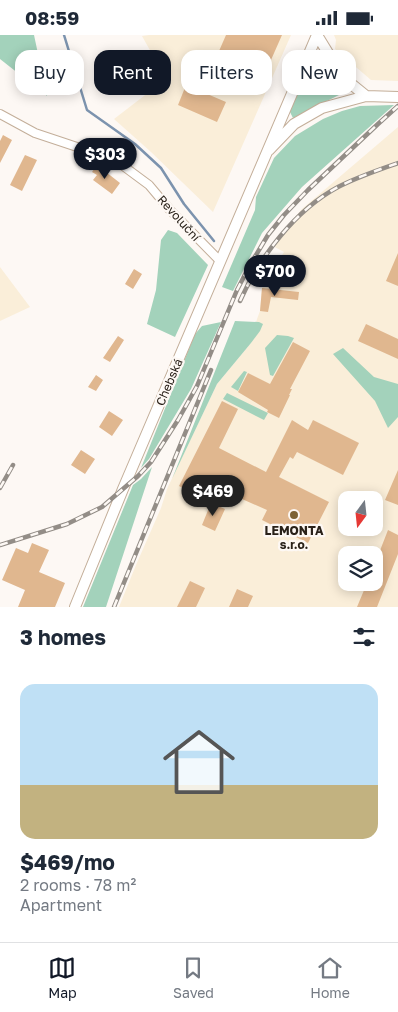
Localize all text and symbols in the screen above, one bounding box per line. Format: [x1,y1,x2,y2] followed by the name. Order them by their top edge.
[25,6,79,29] text: 08:59
[15,50,84,95] chip: Buy
[94,50,171,95] chip: Rent
[181,50,272,95] chip: Filters
[282,50,356,95] chip: New
[75,137,135,180] pin: $303
[85,144,125,164] text: $303
[154,192,204,245] street label: Revoluční
[245,255,305,297] pin: $700
[255,261,295,281] text: $700
[152,356,186,408] street label: Chebská
[183,475,243,517] pin: $469
[192,481,234,501] text: $469
[338,491,382,536] north arrow
[338,491,383,591] map controls
[288,509,300,521] marker: LEMONTA s.r.o.
[265,523,324,552] place label: LEMONTA s.r.o.
[338,546,383,591] button: layers
[350,623,378,651] icon: filters
[20,624,106,650] text: 3 homes
[154,717,244,807] icon: home
[20,849,115,875] text: $469/mo
[20,875,136,895] text: 2 rooms · 78 m²
[20,895,102,915] text: Apartment
[48,954,77,1001] tab: Map
[173,954,214,1001] tab: Saved
[310,954,350,1001] tab: Home

